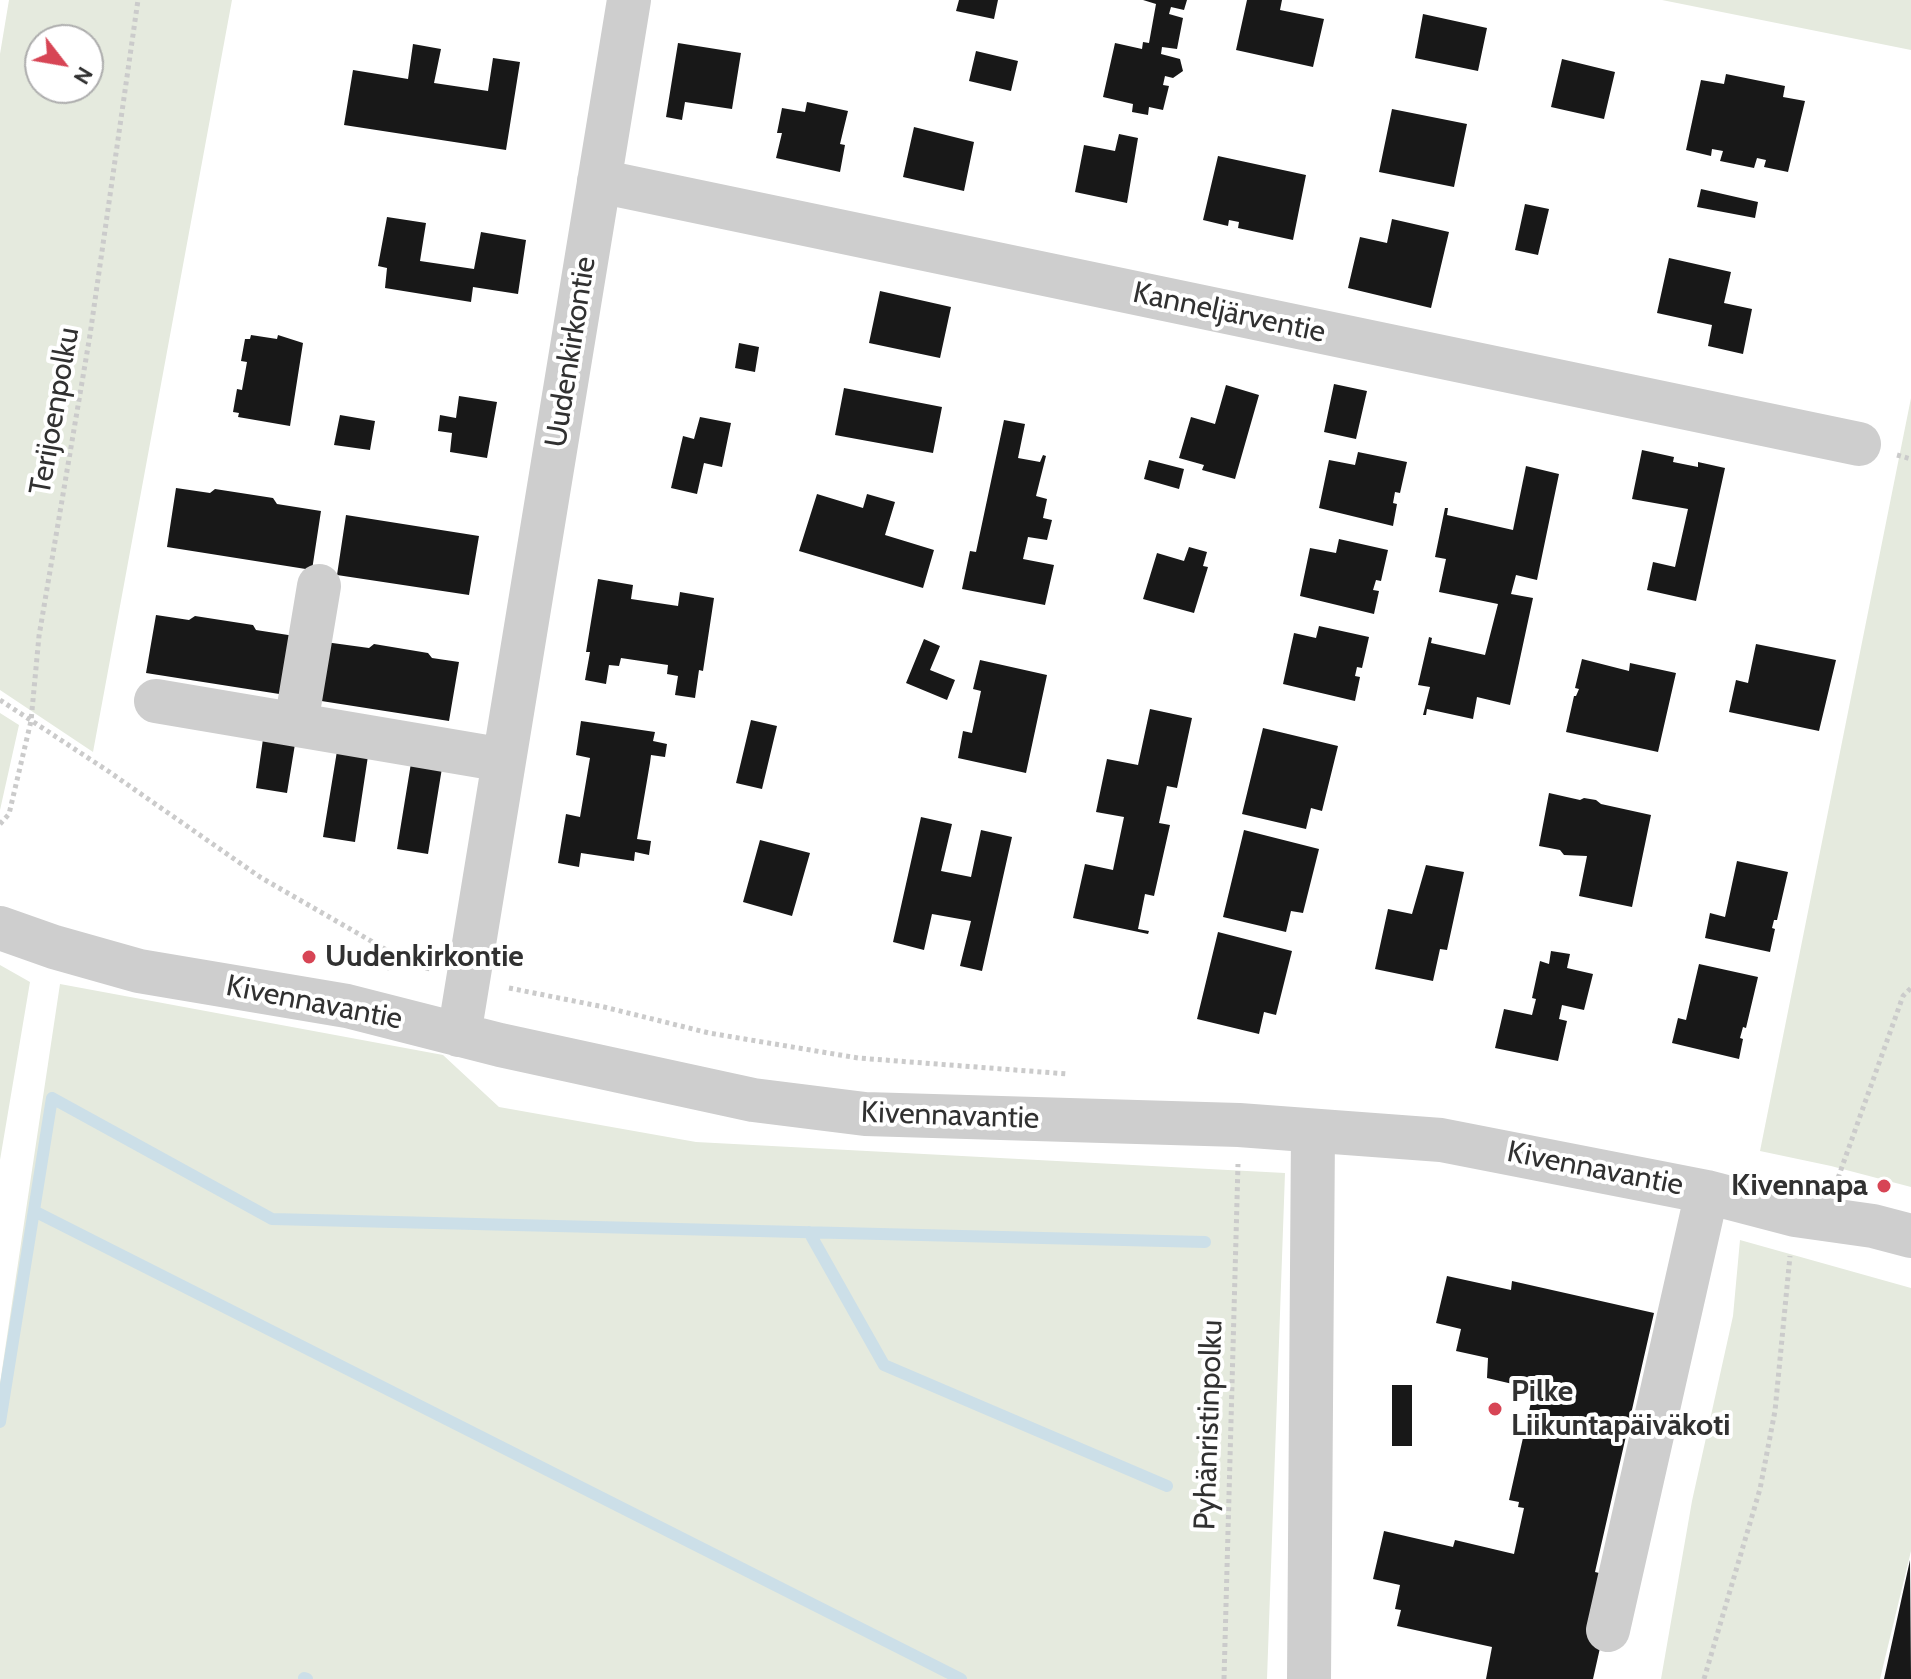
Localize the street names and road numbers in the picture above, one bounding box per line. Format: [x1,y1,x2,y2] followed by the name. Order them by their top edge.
[538,254,604,450] street label: Uudenkirkontie
[1129,275,1329,351] street label: Kanneljärventie
[23,325,87,497] street label: Terijoenpolku
[223,968,405,1038] street label: Kivennavantie
[860,1095,1040,1137] street label: Kivennavantie
[1504,1134,1686,1204] street label: Kivennavantie
[1187,1319,1231,1531] street label: Pyhänristinpolku

